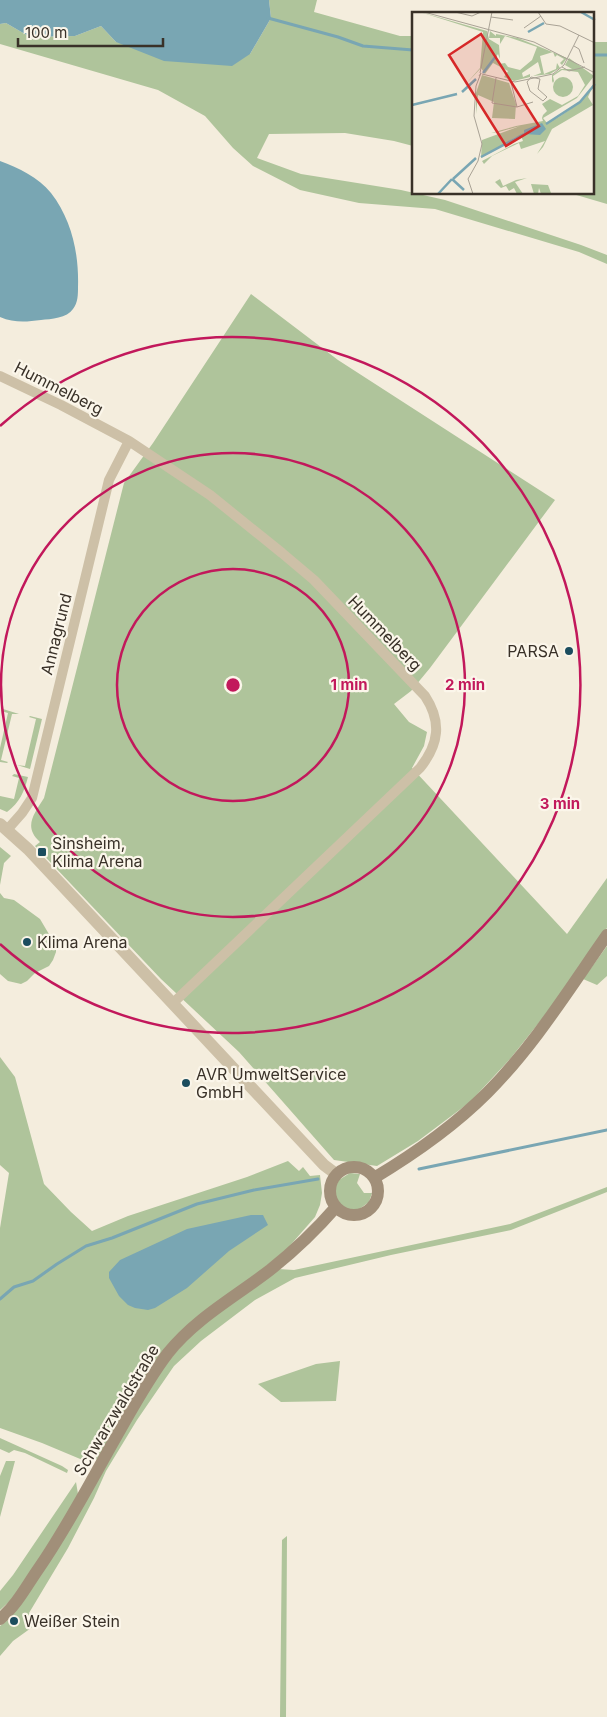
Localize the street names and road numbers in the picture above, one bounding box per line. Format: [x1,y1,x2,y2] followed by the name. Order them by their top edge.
[11,357,107,419] street label: Hummelberg
[36,591,76,677] street label: Annagrund
[344,591,426,675] street label: Hummelberg
[69,1341,163,1479] street label: Schwarzwaldstraße

